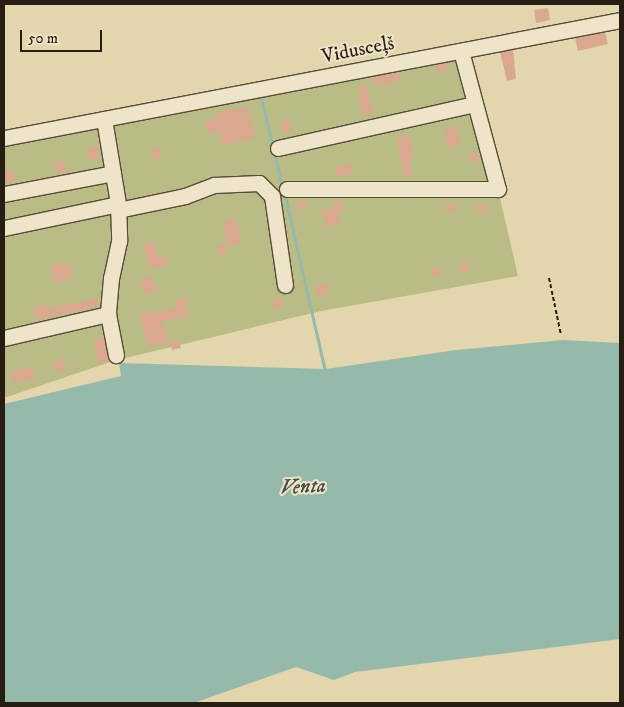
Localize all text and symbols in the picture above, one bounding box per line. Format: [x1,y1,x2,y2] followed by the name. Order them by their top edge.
[22,20,105,52] scale bar
[28,29,58,48] text: 50 m
[320,31,396,69] street label: Vidusceļš
[279,473,327,501] water label: Venta

